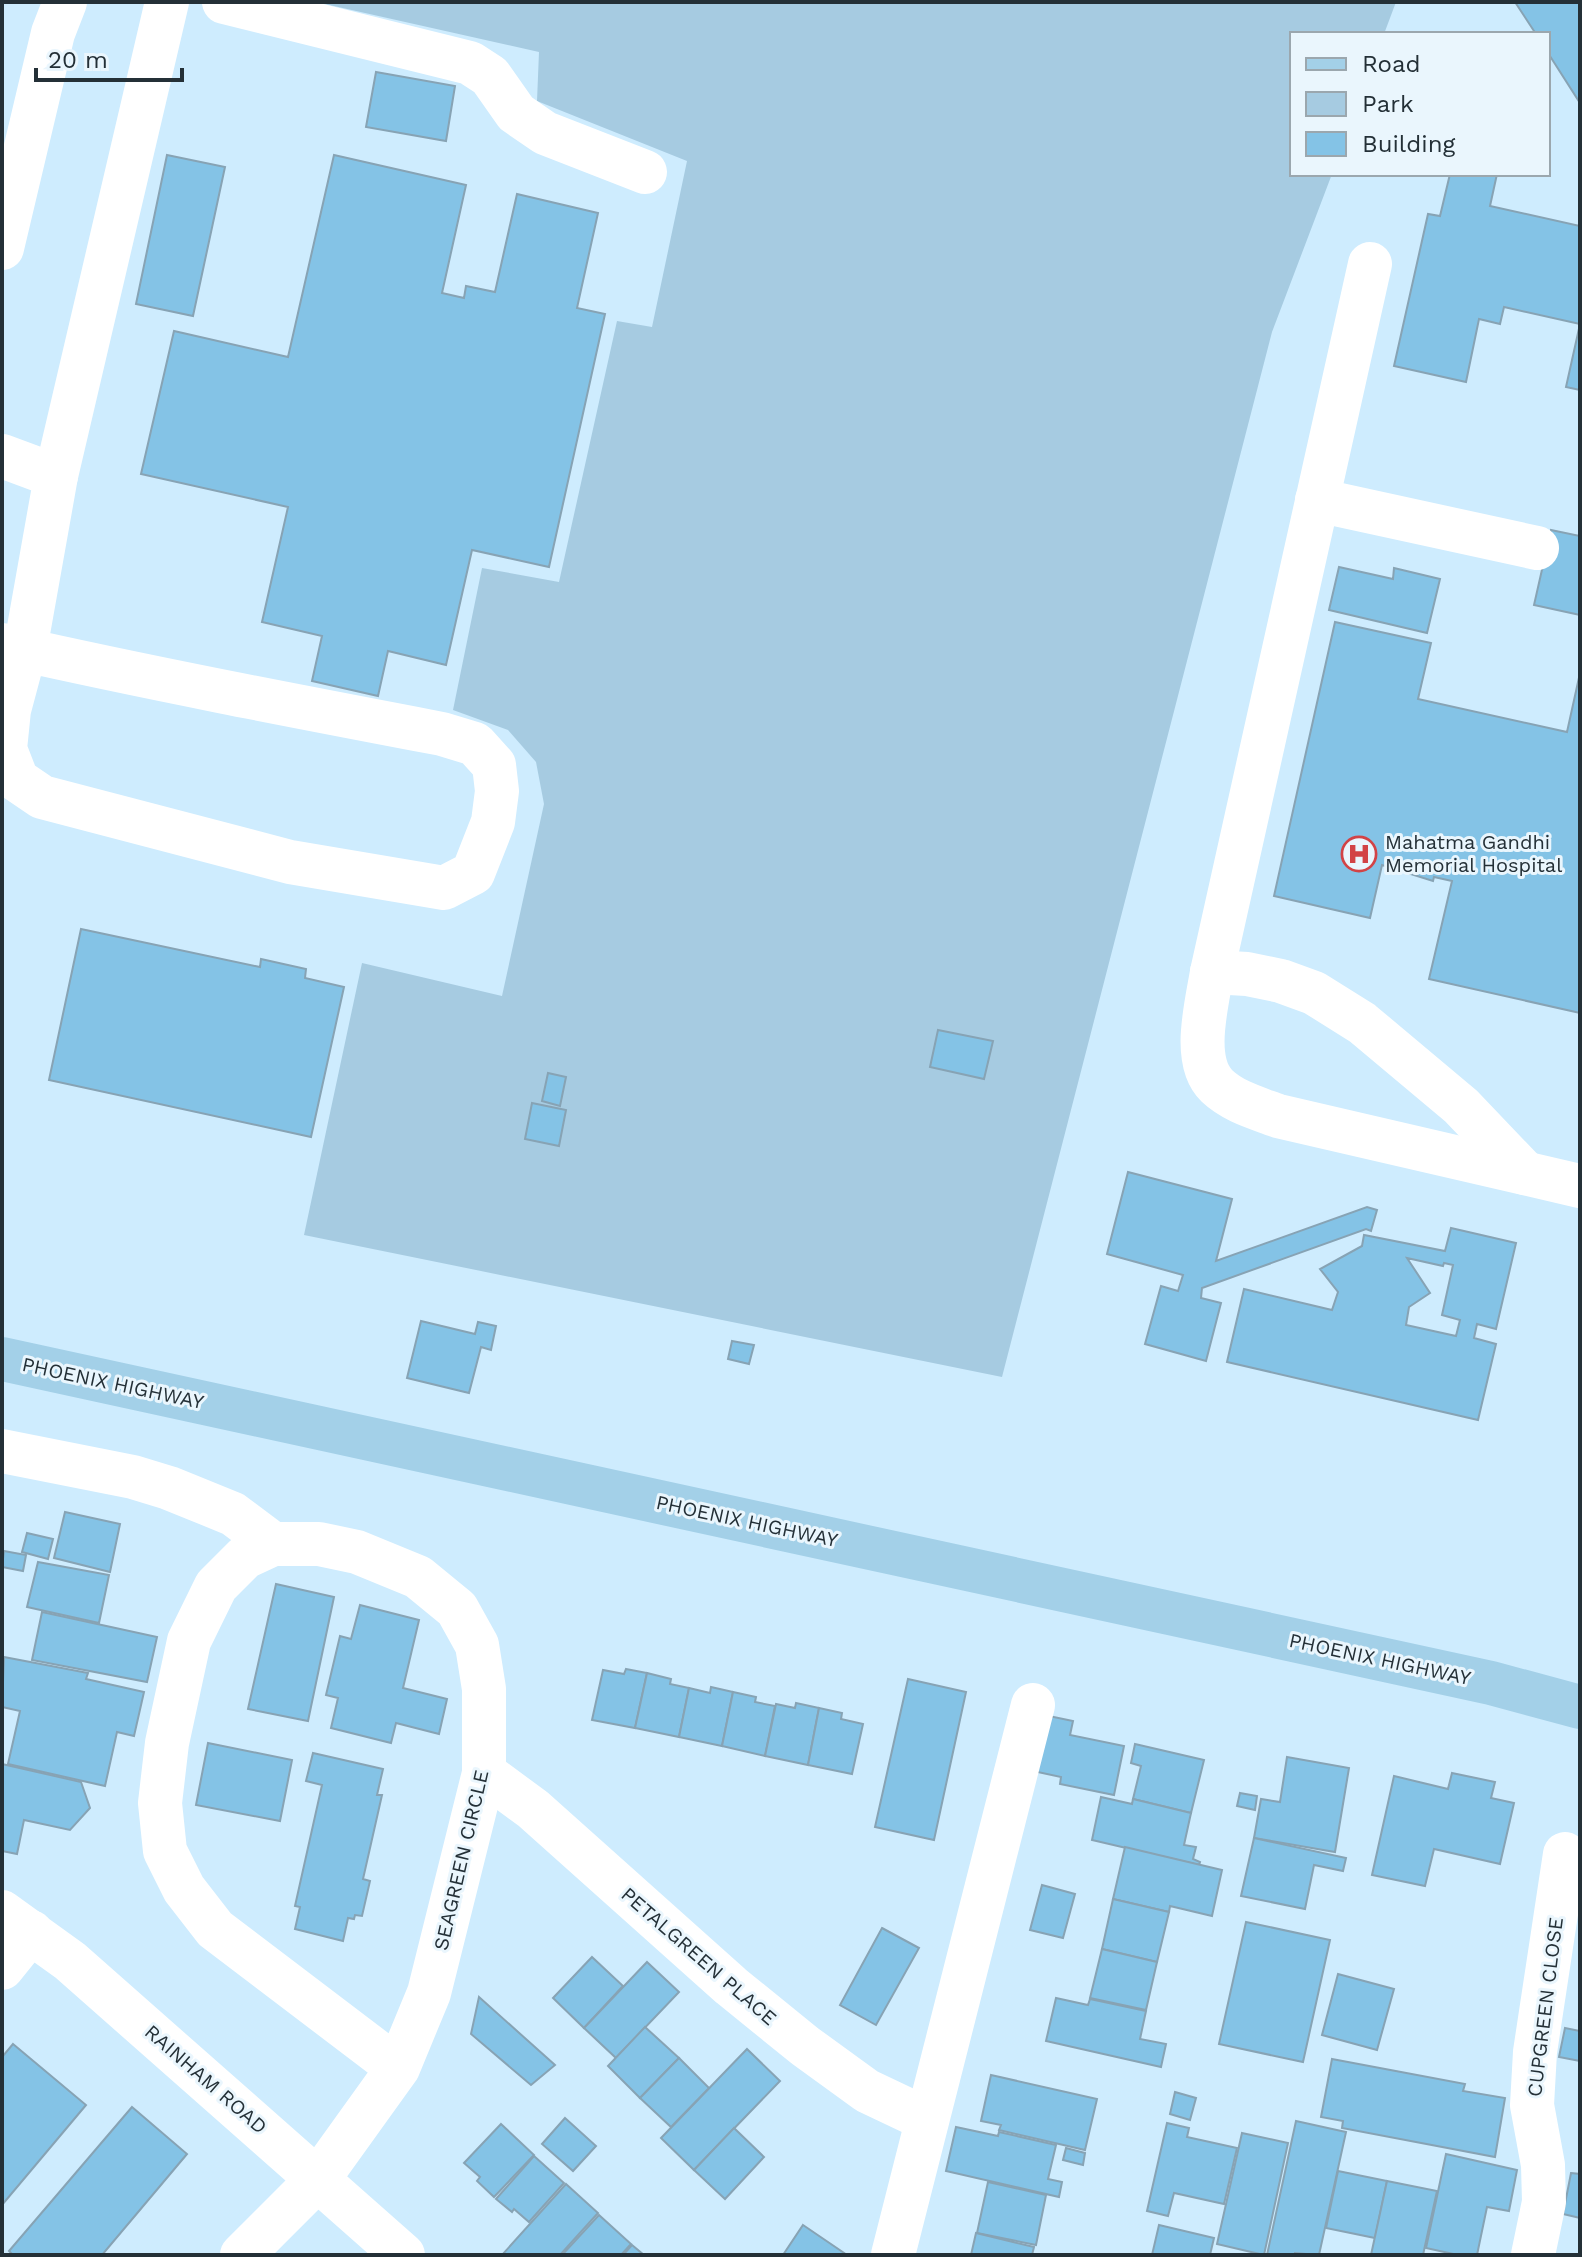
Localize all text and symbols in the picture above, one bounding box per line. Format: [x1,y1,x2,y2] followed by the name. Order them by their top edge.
[36,32,182,82] scale bar
[1290,32,1550,176] legend
[48,46,108,74] text: 20 m
[1362,50,1421,78] text: Road
[1362,90,1414,118] text: Park
[1362,130,1455,158] text: Building
[1385,830,1562,877] place label: Mahatma Gandhi Memorial Hospital
[1340,835,1378,873] hospital icon: Mahatma Gandhi Memorial Hospital
[20,1352,207,1414] street label: PHOENIX HIGHWAY
[654,1490,841,1552] street label: PHOENIX HIGHWAY
[1287,1628,1474,1690] street label: PHOENIX HIGHWAY
[429,1767,493,1953] street label: SEAGREEN CIRCLE
[616,1882,782,2030] street label: PETALGREEN PLACE
[1522,1916,1568,2098] street label: CUPGREEN CLOSE
[140,2019,272,2139] street label: RAINHAM ROAD

